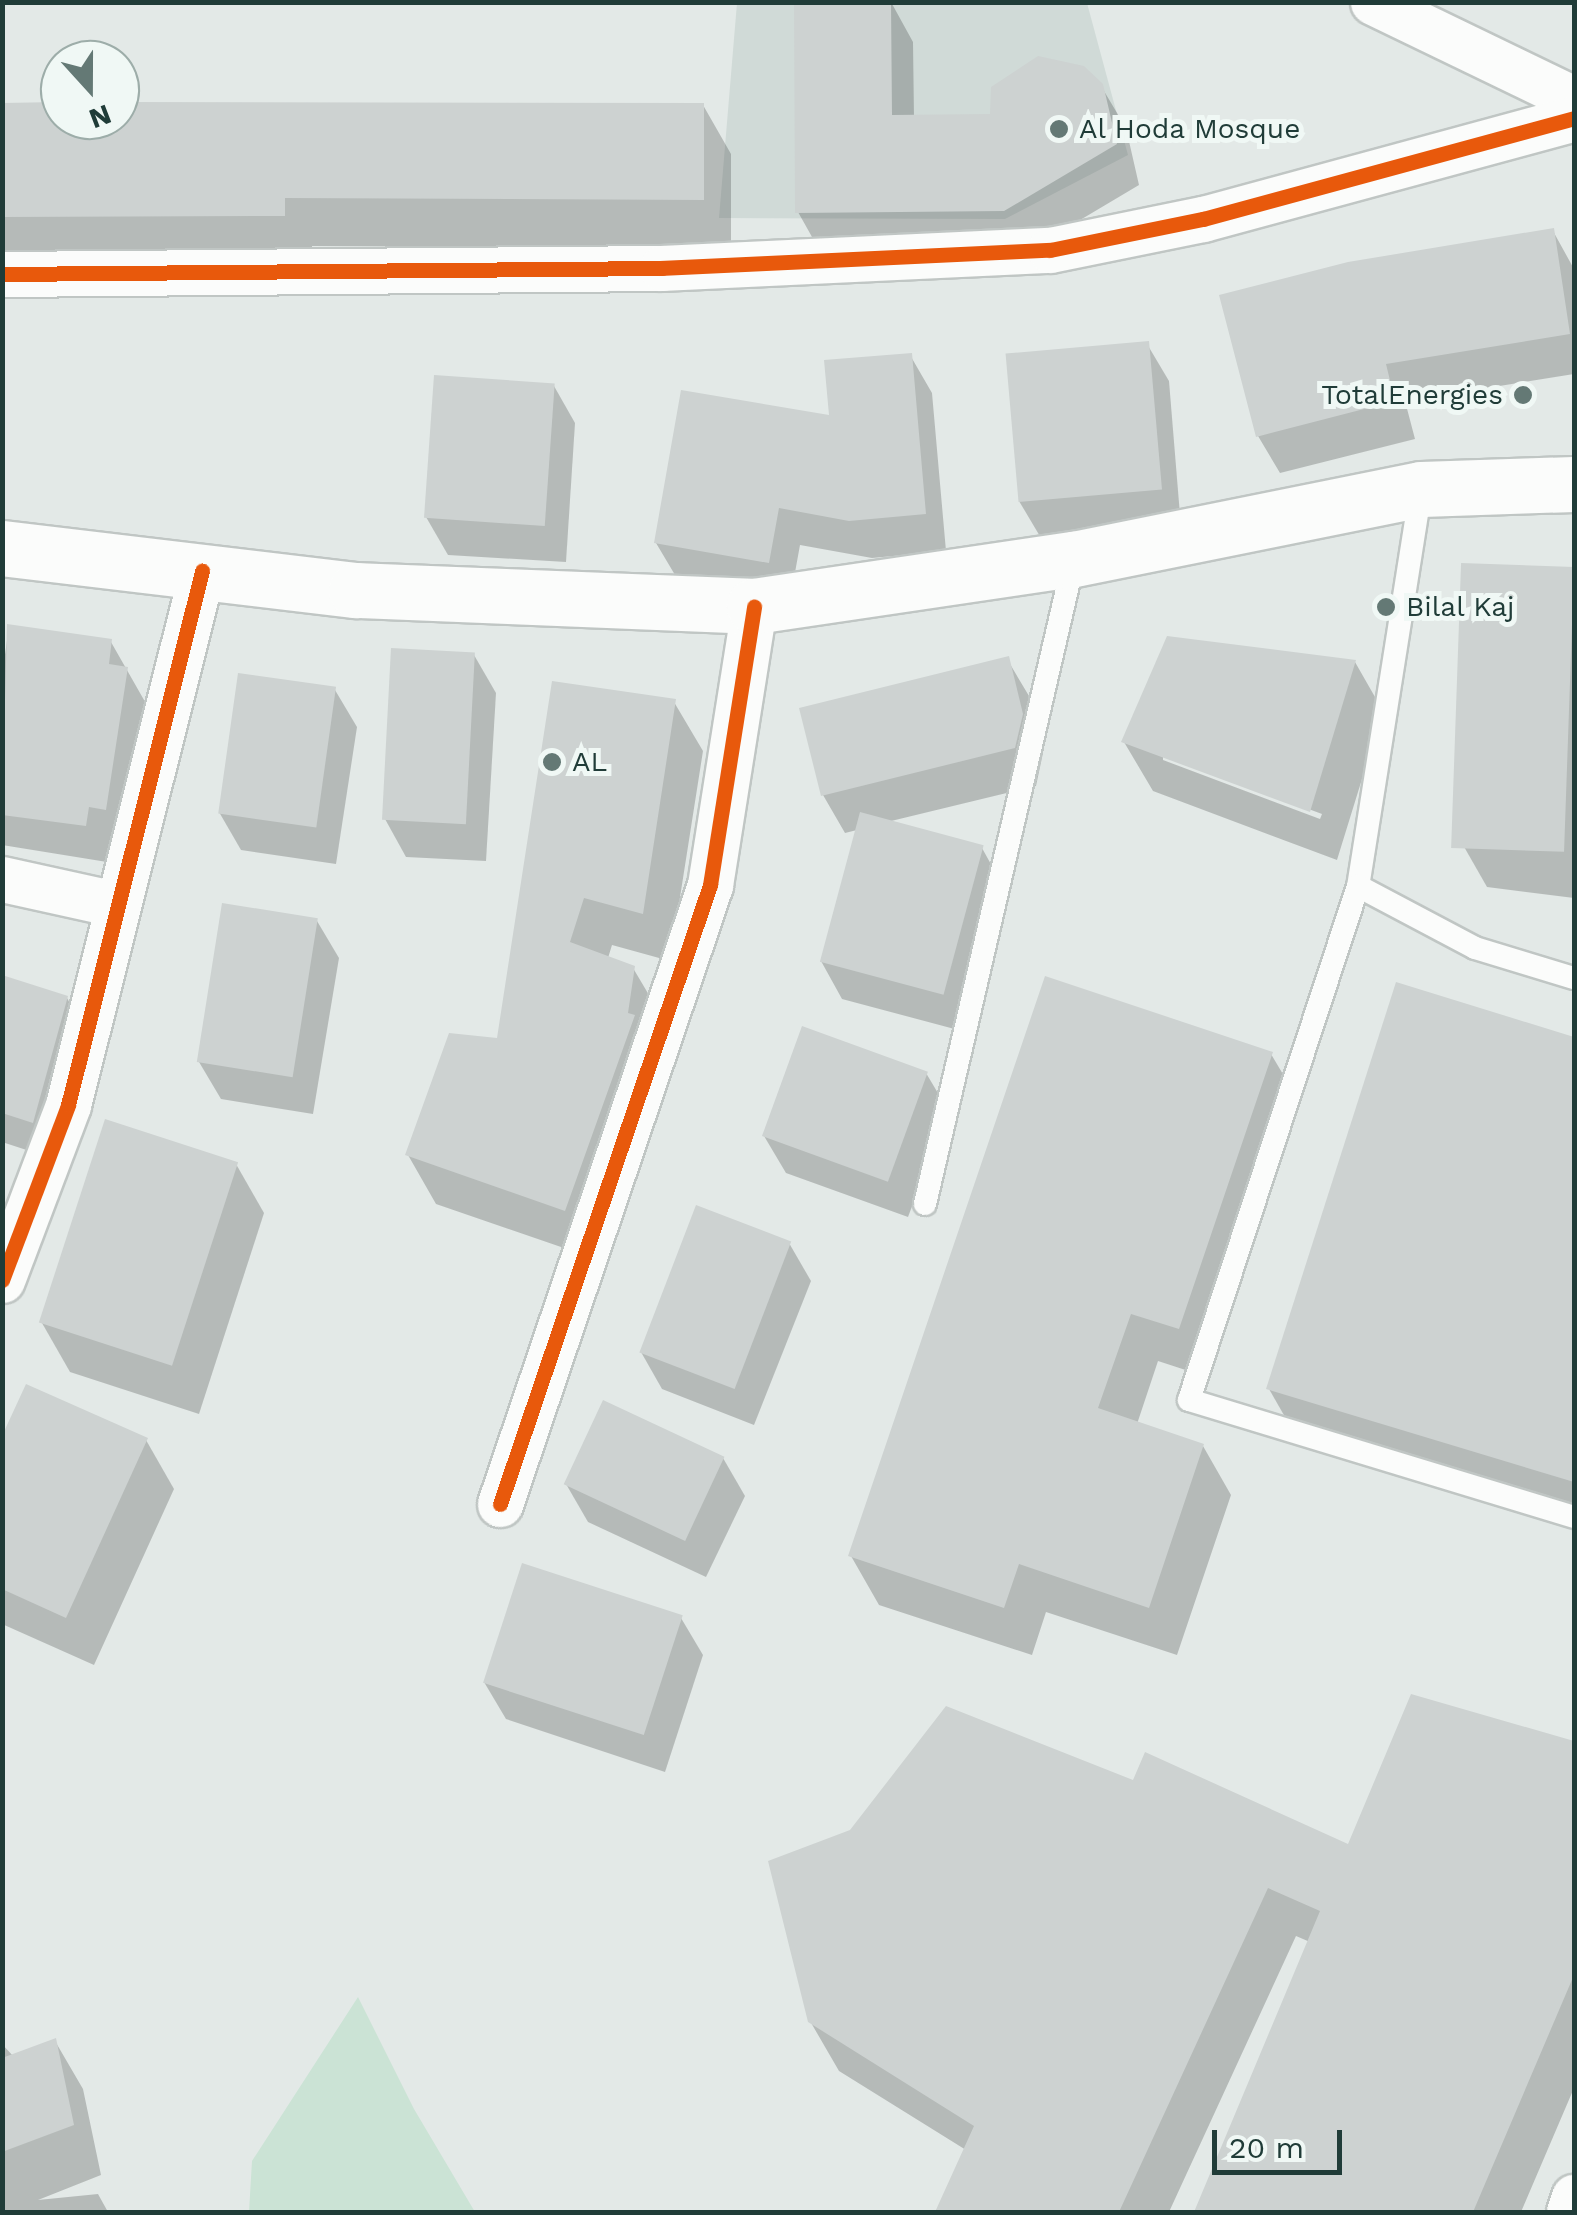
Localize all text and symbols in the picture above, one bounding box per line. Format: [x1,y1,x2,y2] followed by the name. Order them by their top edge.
[40,40,140,140] north arrow
[85,97,116,136] text: N
[1079,112,1302,146] place label: Al Hoda Mosque
[1048,118,1070,140] marker: Al Hoda Mosque
[1321,378,1503,412] place label: TotalEnergies
[1512,384,1534,406] marker: TotalEnergies
[1406,590,1516,624] place label: Bilal Kaj
[1375,596,1397,618] marker: Bilal Kaj
[572,745,607,779] place label: AL
[541,751,563,773] marker: AL
[1217,2110,1347,2172] scale bar
[1229,2130,1304,2165] text: 20 m

